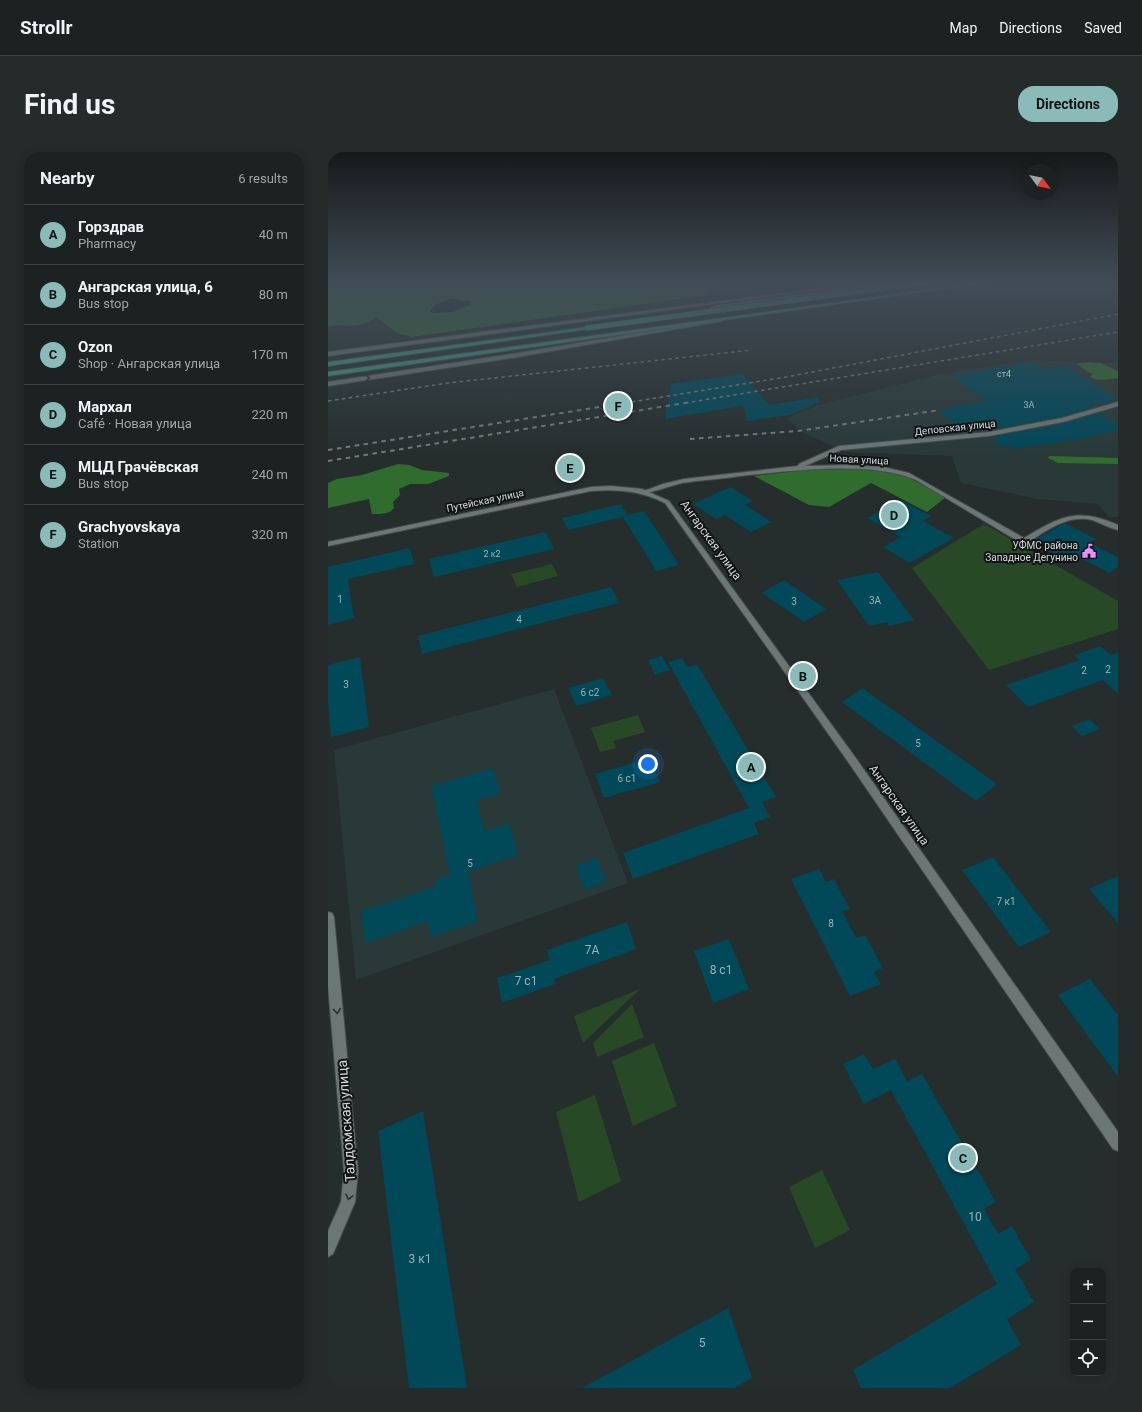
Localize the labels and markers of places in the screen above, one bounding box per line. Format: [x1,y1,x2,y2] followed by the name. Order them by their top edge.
[605,391,631,421] pin: F
[557,453,583,483] pin: E
[881,500,907,530] pin: D
[985,539,1078,563] place label: УФМС района Западное Дегунино
[1081,543,1097,559] public building icon: УФМС района Западное Дегунино
[790,661,816,691] pin: B
[738,752,764,782] pin: A
[950,1143,976,1173] pin: C

